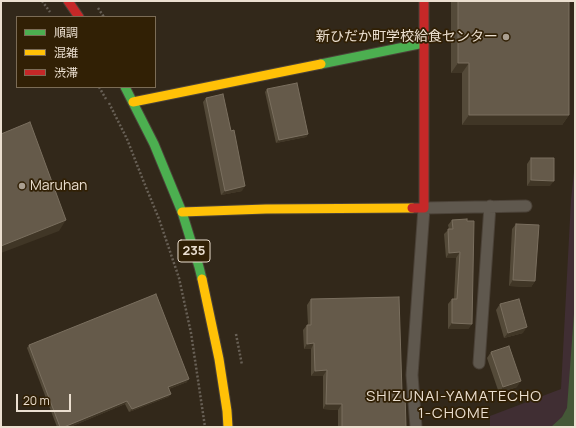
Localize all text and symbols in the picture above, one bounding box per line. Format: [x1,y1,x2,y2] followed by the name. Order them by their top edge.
[16,16,156,88] legend
[54,24,78,41] text: 順調
[316,29,498,45] place label: 新ひだか町学校給食センター
[501,32,511,42] marker: 新ひだか町学校給食センター
[54,44,78,61] text: 混雑
[54,64,78,81] text: 渋滞
[30,178,87,194] place label: Maruhan
[17,181,27,191] marker: Maruhan
[178,240,210,262] road number: 235
[18,386,73,412] scale bar
[365,388,543,423] district label: SHIZUNAI-YAMATECHO 1-CHOME
[23,392,50,409] text: 20 m

